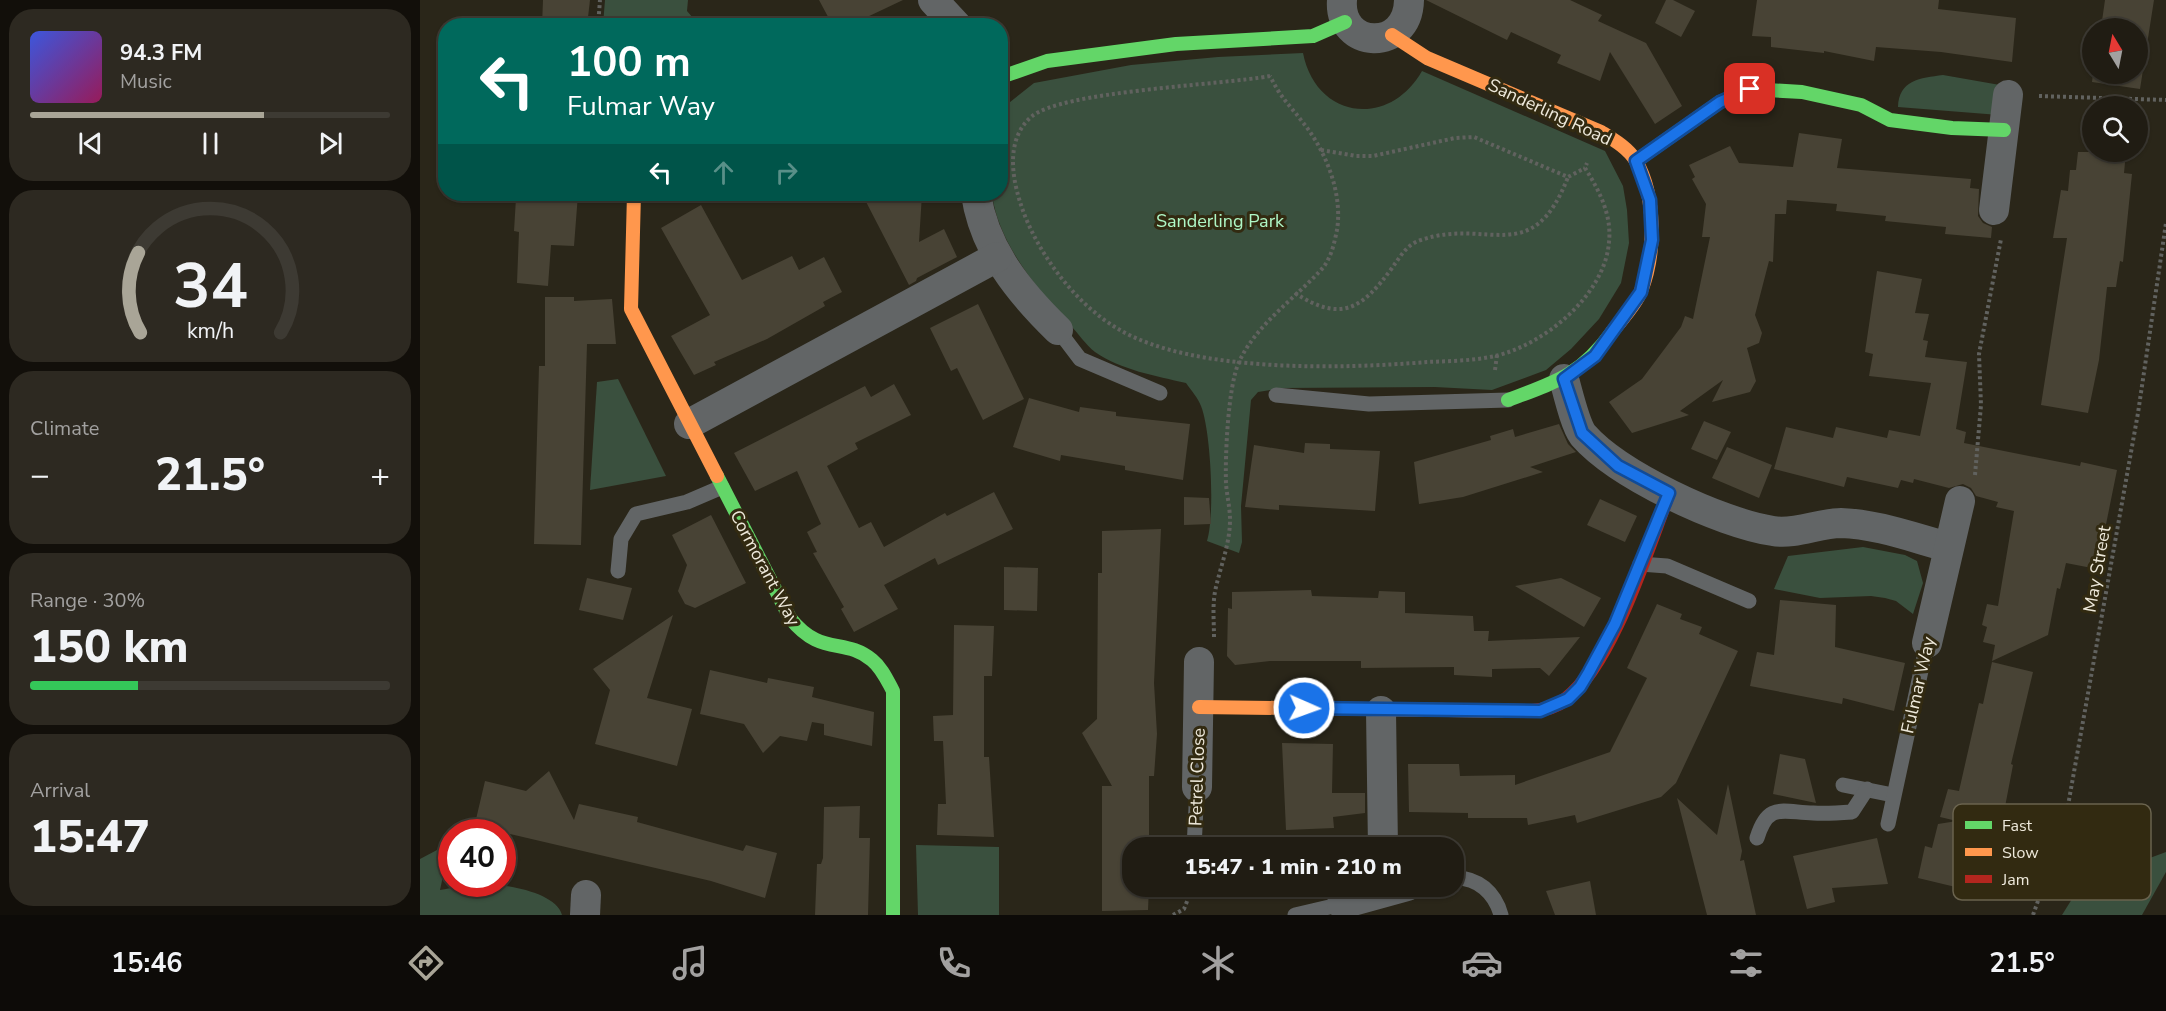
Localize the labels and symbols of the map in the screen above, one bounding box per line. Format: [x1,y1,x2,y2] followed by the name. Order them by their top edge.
[2082,18,2148,84] north arrow
[1724,63,1775,114] pin
[1484,73,1616,151] street label: Sanderling Road
[1156,209,1285,233] park label: Sanderling Park
[724,506,806,631] street label: Cormorant Way
[2078,523,2117,614] street label: May Street
[1895,634,1941,736] street label: Fulmar Way
[1272,676,1336,740] position arrow
[1183,727,1211,827] street label: Petrel Close
[1953,804,2151,900] legend
[2002,815,2033,837] text: Fast
[438,819,516,897] speed limit sign: 40
[2002,842,2039,864] text: Slow
[2001,869,2029,891] text: Jam

